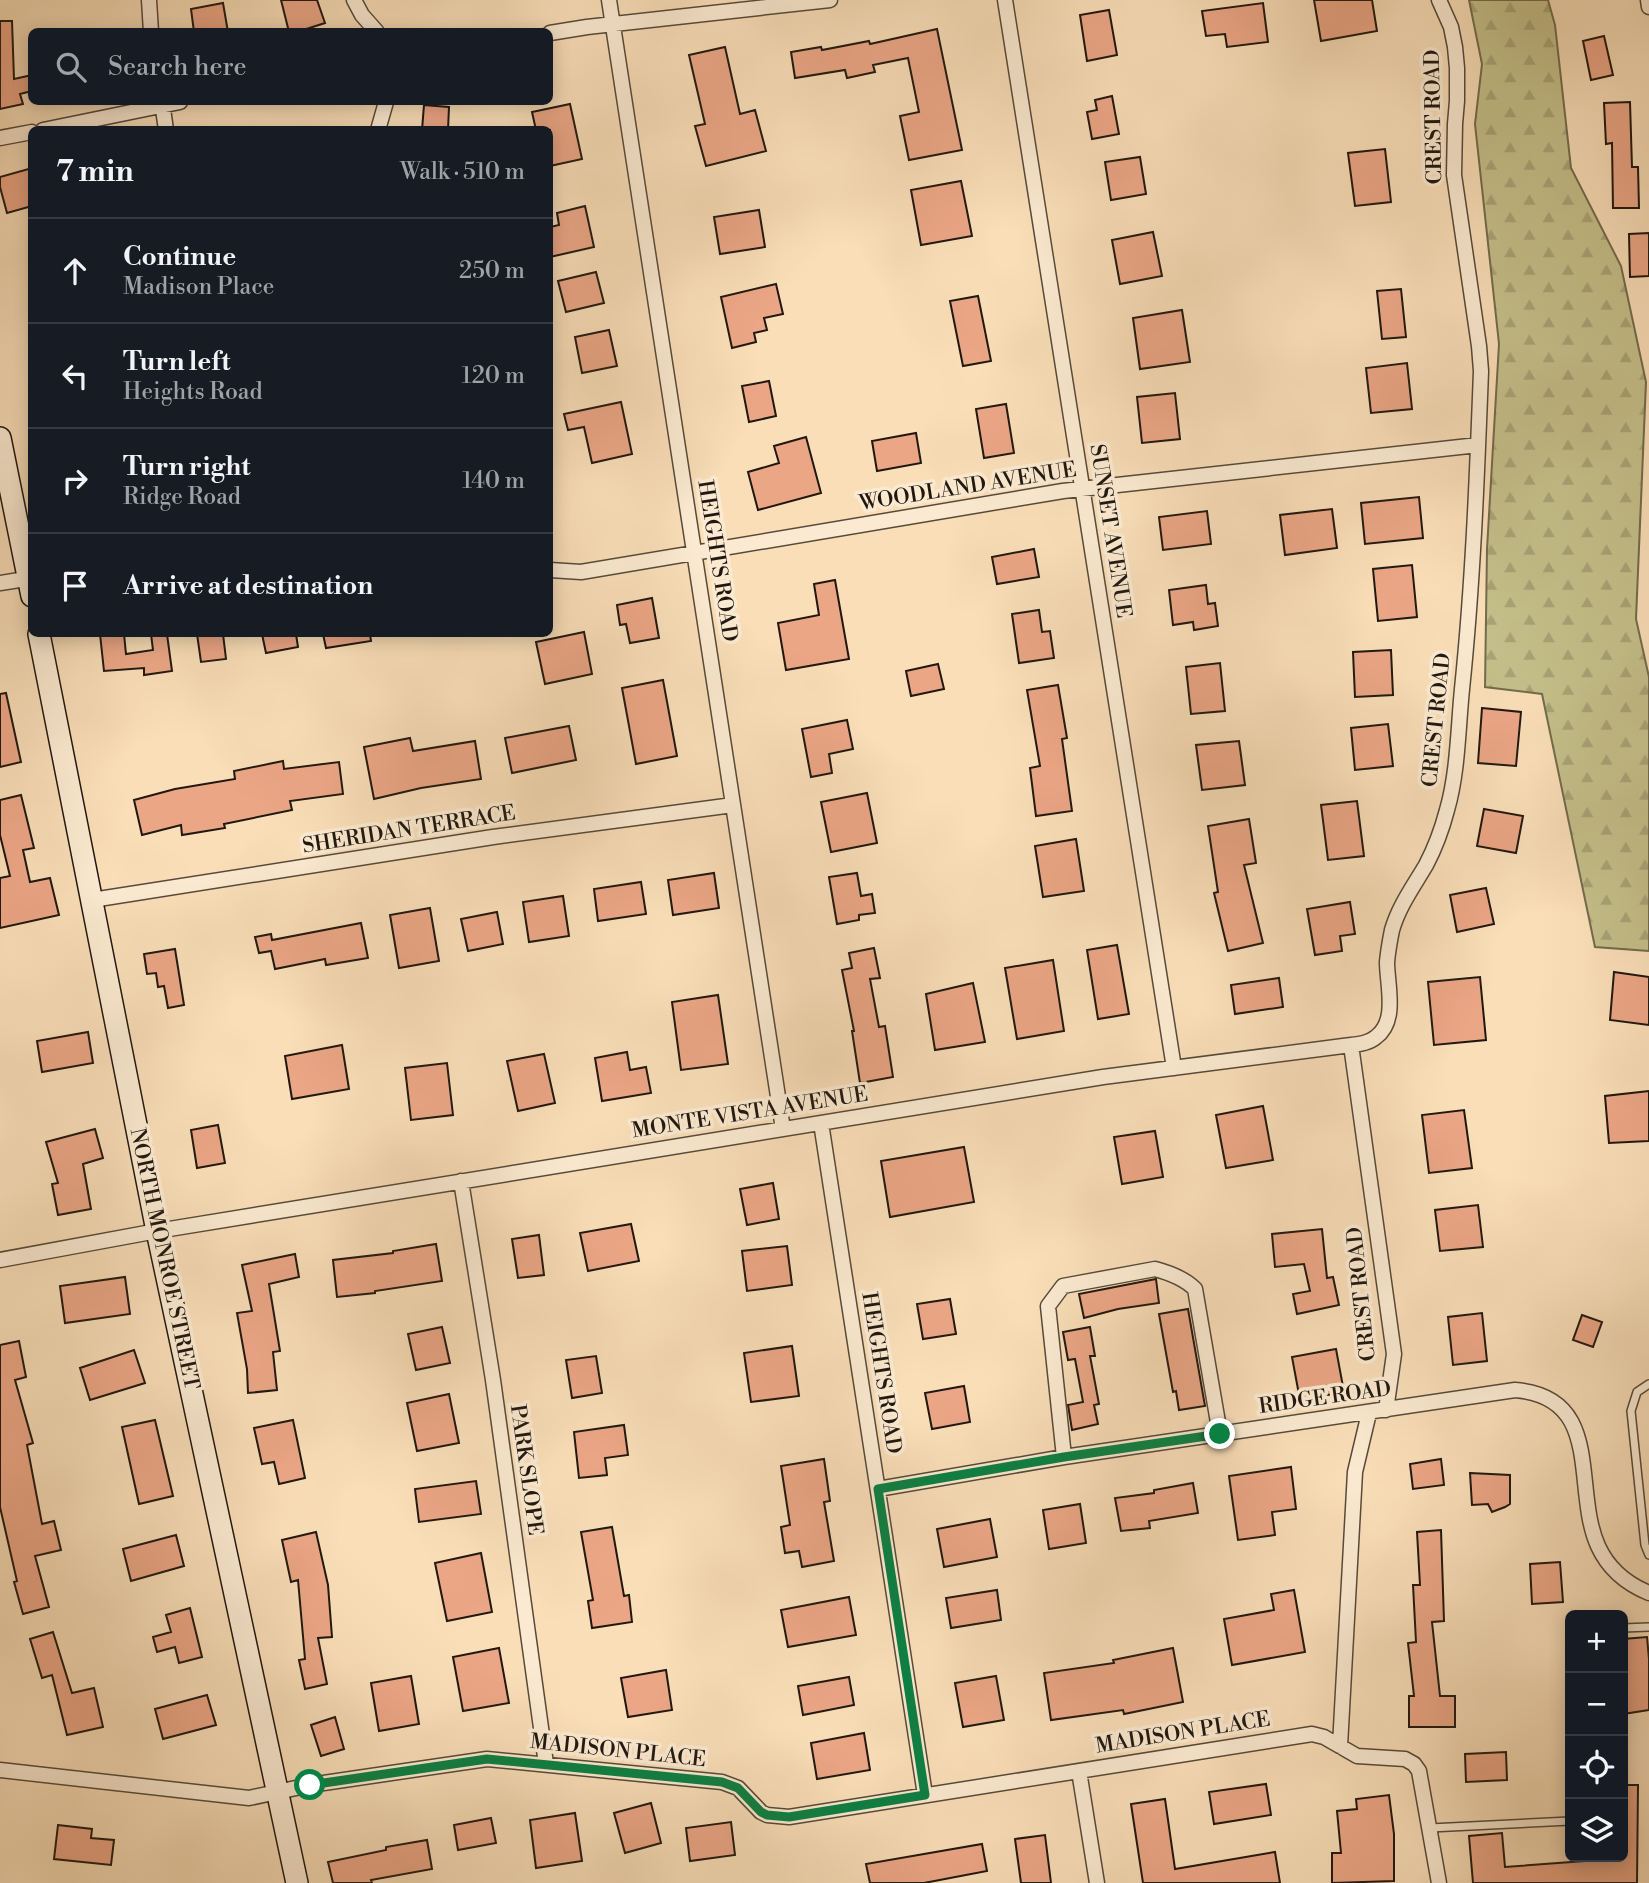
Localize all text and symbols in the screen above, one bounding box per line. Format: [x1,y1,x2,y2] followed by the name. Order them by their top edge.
[28,28,553,105] search box
[52,48,90,86] icon: search
[1420,49,1448,185] street label: CREST ROAD
[108,51,247,83] text: Search here
[56,153,134,191] text: 7 min
[400,158,525,186] text: Walk · 510 m
[123,241,236,273] text: Continue
[56,252,94,290] icon: ahead
[459,257,525,285] text: 250 m
[123,273,274,301] text: Madison Place
[123,346,231,378] text: Turn left
[56,357,94,395] icon: left
[461,362,525,390] text: 120 m
[123,378,263,406] text: Heights Road
[1083,442,1137,620] street label: SUNSET AVENUE
[123,451,251,483] text: Turn right
[856,457,1079,517] street label: WOODLAND AVENUE
[56,462,94,500] icon: right
[462,467,525,495] text: 140 m
[691,478,743,644] street label: HEIGHTS ROAD
[123,483,241,511] text: Ridge Road
[56,567,94,605] icon: arrive
[123,570,373,602] text: Arrive at destination
[1417,652,1457,788] street label: CREST ROAD
[300,800,518,860] street label: SHERIDAN TERRACE
[630,1081,870,1145] street label: MONTE VISTA AVENUE
[124,1126,204,1392] street label: NORTH MONROE STREET
[1342,1226,1382,1362] street label: CREST ROAD
[855,1290,907,1456] street label: HEIGHTS ROAD
[1257,1376,1393,1420] street label: RIDGE ROAD
[504,1403,548,1537] street label: PARK SLOPE
[1204,1418,1235,1449] route end
[1565,1610,1628,1862] map controls
[1565,1610,1628,1673] button: +
[1565,1673,1628,1736] button: −
[1094,1706,1272,1760] street label: MADISON PLACE
[529,1729,707,1773] street label: MADISON PLACE
[1565,1736,1628,1799] button: locate
[294,1769,325,1800] route start
[1565,1799,1628,1862] button: layers

